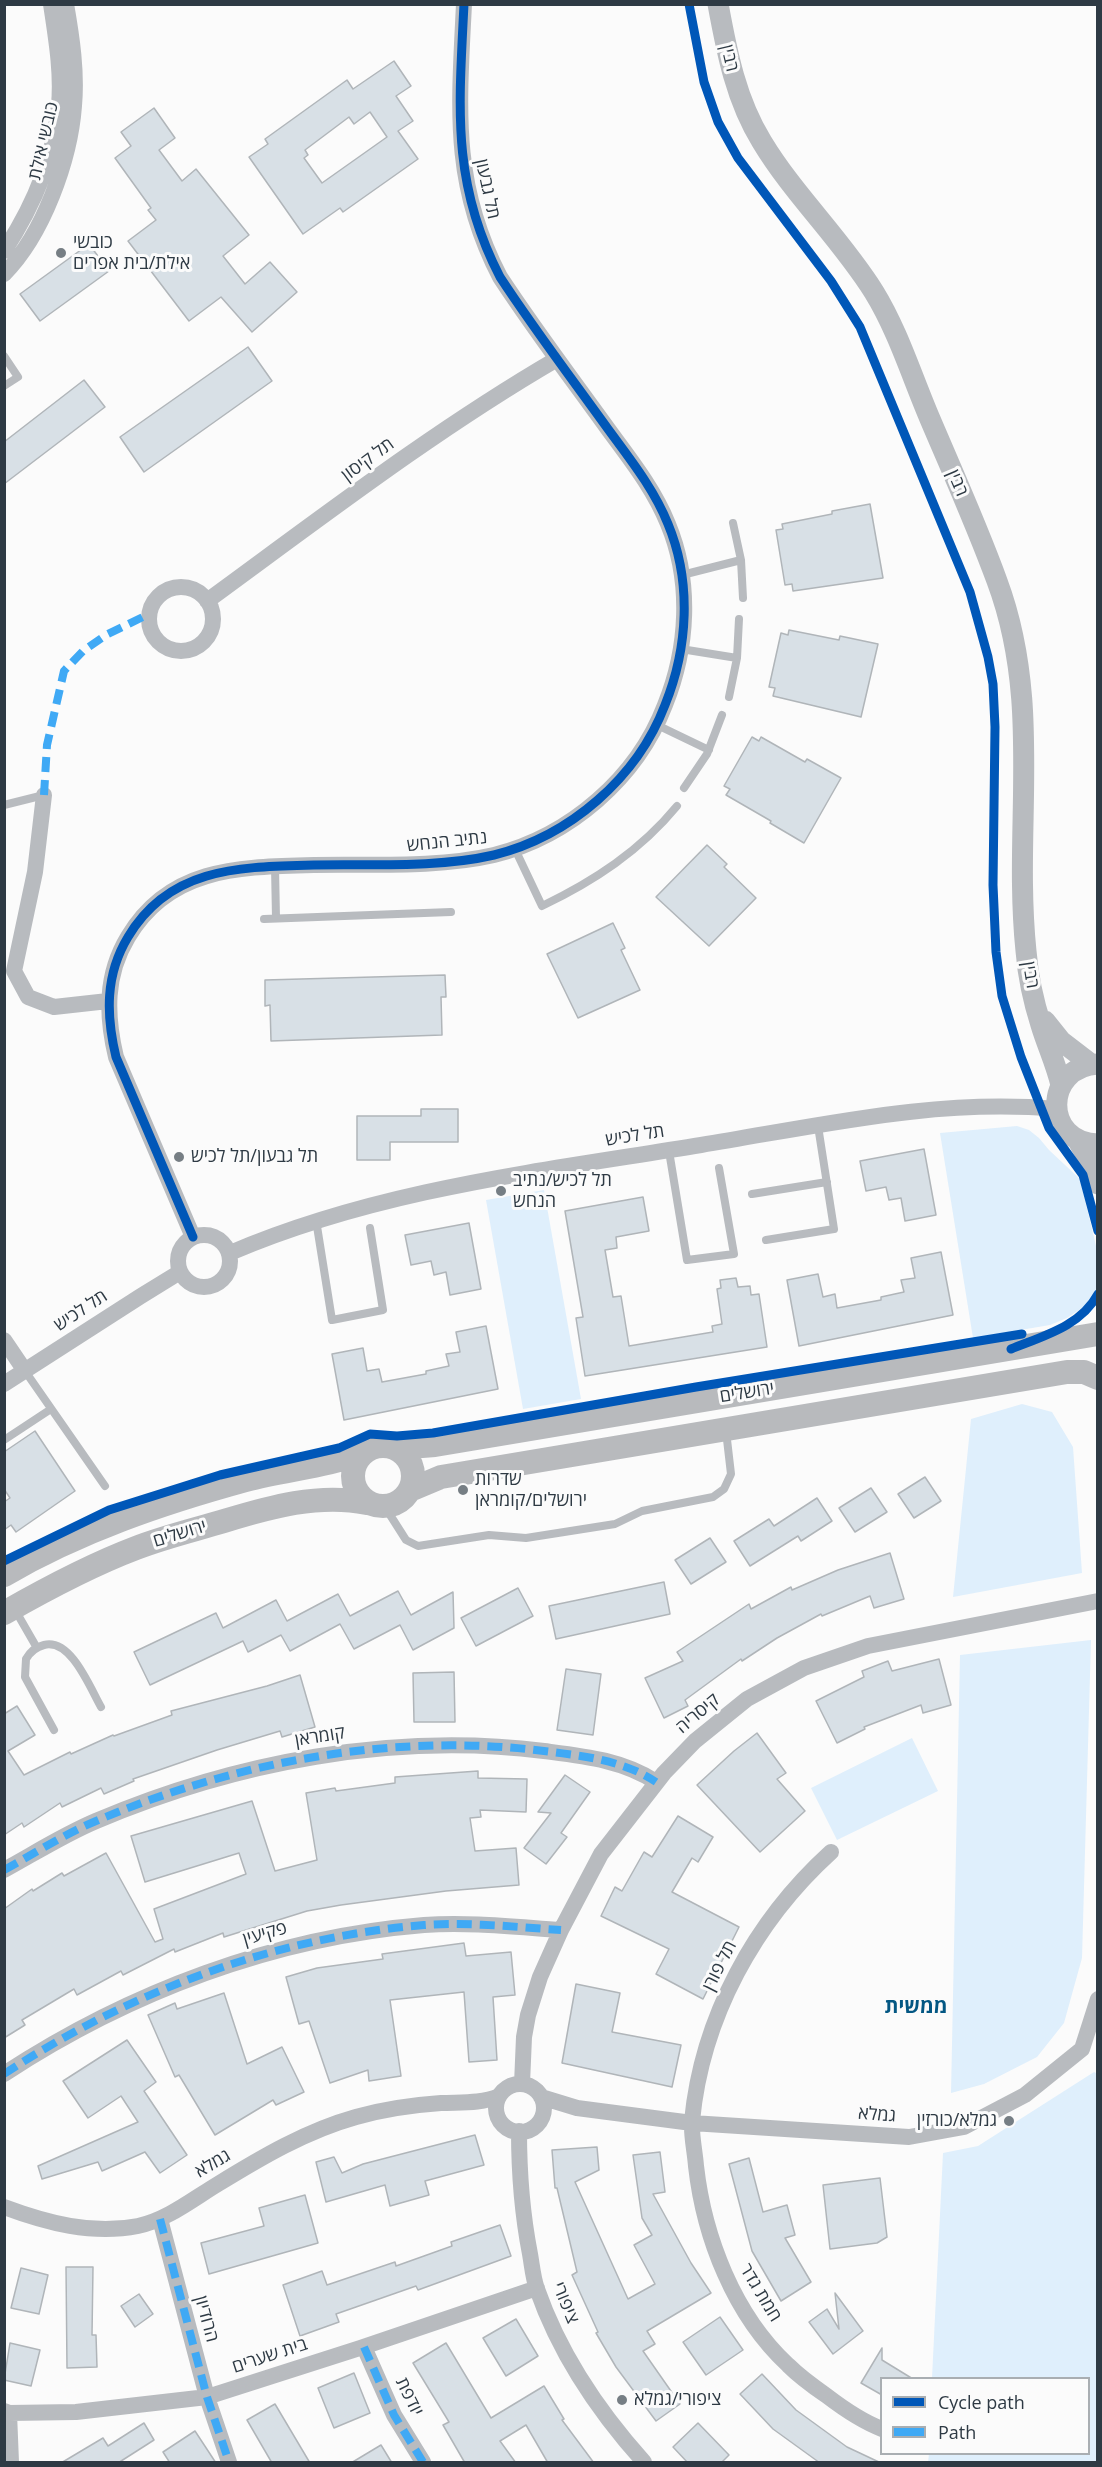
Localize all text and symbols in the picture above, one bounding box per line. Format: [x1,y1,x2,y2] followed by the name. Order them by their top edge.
[715,42,743,74] street label: רבין
[25,100,63,182] street label: כובשי אילת
[470,157,504,221] street label: תל גבעון
[73,232,190,274] place label: כובשי אילת/בית אפרים
[54,246,68,260] marker: כובשי אילת/בית אפרים
[338,434,398,486] street label: תל קיסון
[942,466,972,500] street label: רבין
[406,827,488,857] street label: נתיב הנחש
[1017,960,1043,990] street label: רבין
[604,1121,666,1151] street label: תל לכיש
[191,1146,318,1168] place label: תל גבעון/תל לכיש
[172,1150,186,1164] marker: תל גבעון/תל לכיש
[513,1170,612,1212] place label: תל לכיש/נתיב הנחש
[494,1184,508,1198] marker: תל לכיש/נתיב הנחש
[50,1286,112,1336] street label: תל לכיש
[718,1378,776,1408] street label: ירושלים
[475,1469,587,1512] place label: שדרות ירושלים/קומראן
[456,1483,470,1497] marker: שדרות ירושלים/קומראן
[151,1516,209,1552] street label: ירושלים
[672,1690,724,1738] street label: קיסריה
[293,1722,347,1752] street label: קומראן
[240,1917,290,1951] street label: פקיעין
[698,1937,742,1995] street label: תל פורן
[884,1995,948,2019] district label: ממשית
[857,2103,897,2127] street label: גמלא
[917,2110,997,2132] place label: גמלא/כורזין
[1002,2114,1016,2128] marker: גמלא/כורזין
[191,2145,235,2183] street label: גמלא
[734,2260,786,2326] street label: חמת גדר
[547,2279,583,2327] street label: ציפורי
[189,2293,223,2345] street label: הרודיון
[230,2334,310,2378] street label: בית שערים
[391,2374,427,2420] street label: יודפת
[880,2377,1090,2455] legend
[634,2389,721,2411] place label: ציפורי/גמלא
[938,2390,1025,2414] text: Cycle path
[615,2393,629,2407] marker: ציפורי/גמלא
[938,2420,976,2444] text: Path

